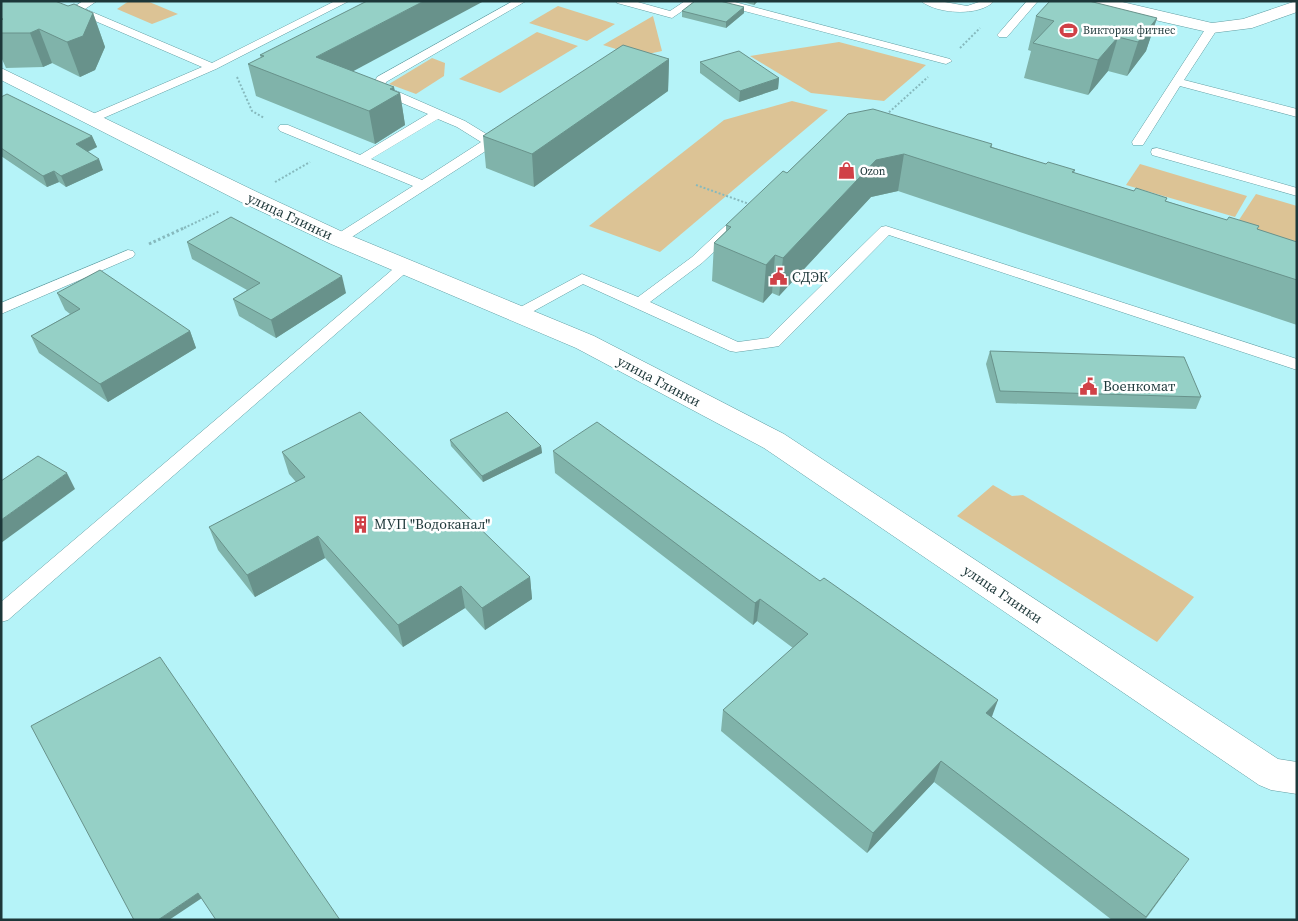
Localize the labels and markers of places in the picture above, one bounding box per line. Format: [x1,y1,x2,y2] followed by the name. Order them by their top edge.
[1059,20,1079,40] sports icon: Виктория фитнес
[1083,23,1176,38] place label: Виктория фитнес
[836,161,856,181] shop icon: Ozon
[860,164,886,179] place label: Ozon
[768,267,788,287] public building icon: СДЭК
[792,267,829,287] place label: СДЭК
[1079,376,1099,396] public building icon: Военкомат
[1103,376,1176,396] place label: Военкомат
[350,514,370,534] building icon: МУП "Водоканал"
[374,514,490,534] place label: МУП "Водоканал"

